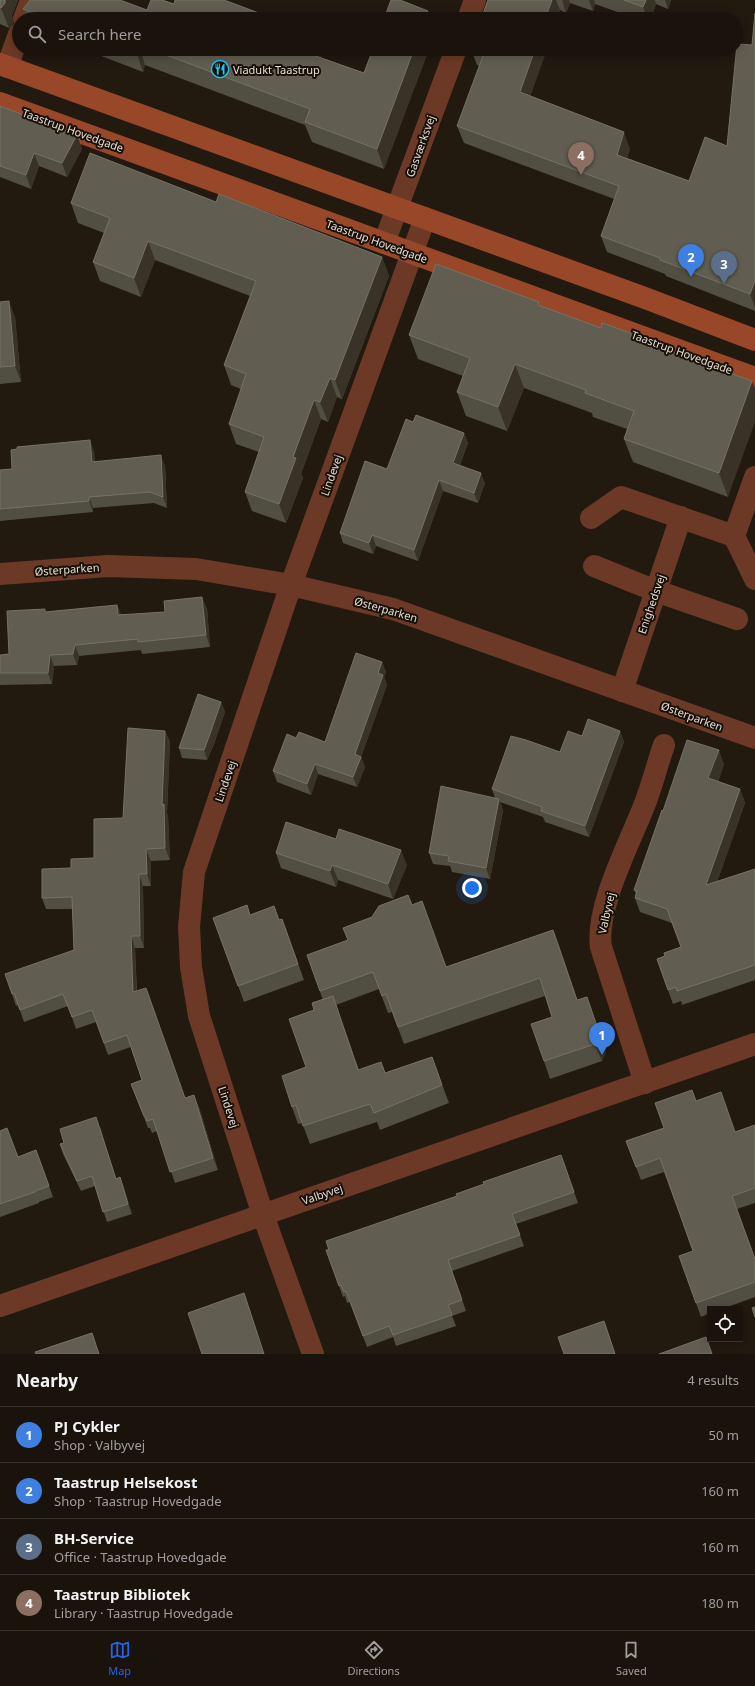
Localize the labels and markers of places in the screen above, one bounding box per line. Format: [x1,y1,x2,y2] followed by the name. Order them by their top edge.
[210,59,230,79] restaurant icon: Viadukt Taastrup
[233,62,320,77] place label: Viadukt Taastrup
[568,142,594,175] pin: 4
[678,244,704,277] pin: 2
[711,251,737,284] pin: 3
[589,1022,615,1055] pin: 1

